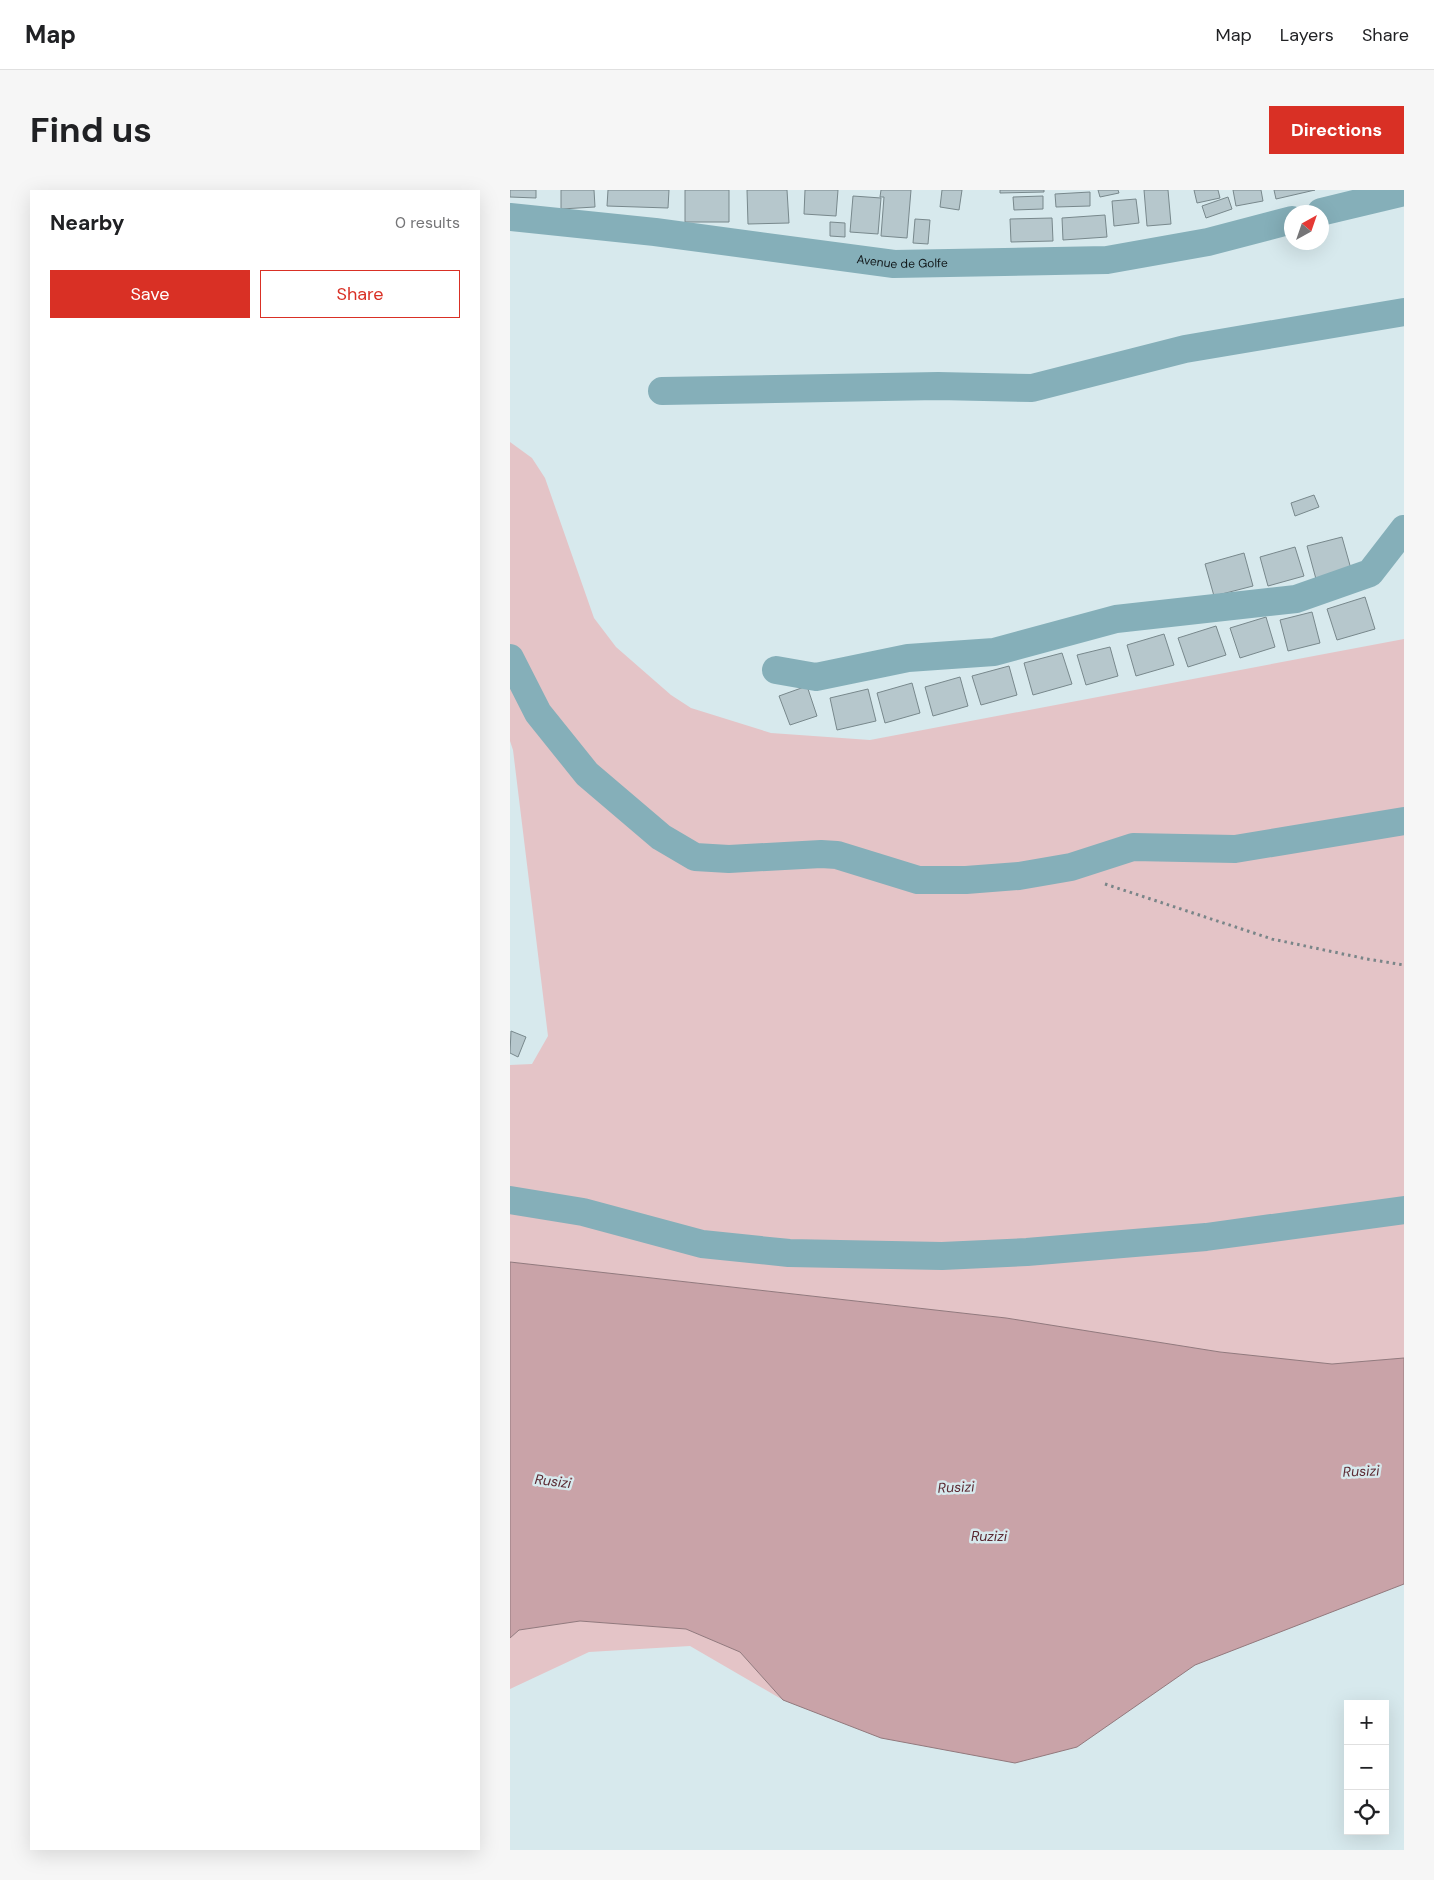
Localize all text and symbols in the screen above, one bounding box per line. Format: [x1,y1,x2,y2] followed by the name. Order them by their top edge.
[25,19,76,50] text: Map
[1216,23,1252,47] text: Map
[1280,23,1334,47] text: Layers
[1362,23,1409,47] text: Share
[1269,106,1404,154] button: Directions
[30,107,152,153] text: Find us
[1284,205,1329,250] north arrow
[50,209,124,237] text: Nearby
[395,212,460,233] text: 0 results
[856,251,948,272] street label: Avenue de Golfe
[50,270,250,318] button: Save
[260,270,460,318] button: Share
[1342,1461,1380,1481] water label: Rusizi
[534,1470,573,1492] water label: Rusizi
[937,1477,975,1497] water label: Rusizi
[971,1527,1008,1545] water label: Ruzizi
[1344,1700,1389,1835] map controls
[1344,1700,1389,1745] button: +
[1344,1745,1389,1790] button: −
[1344,1790,1389,1835] button: locate

